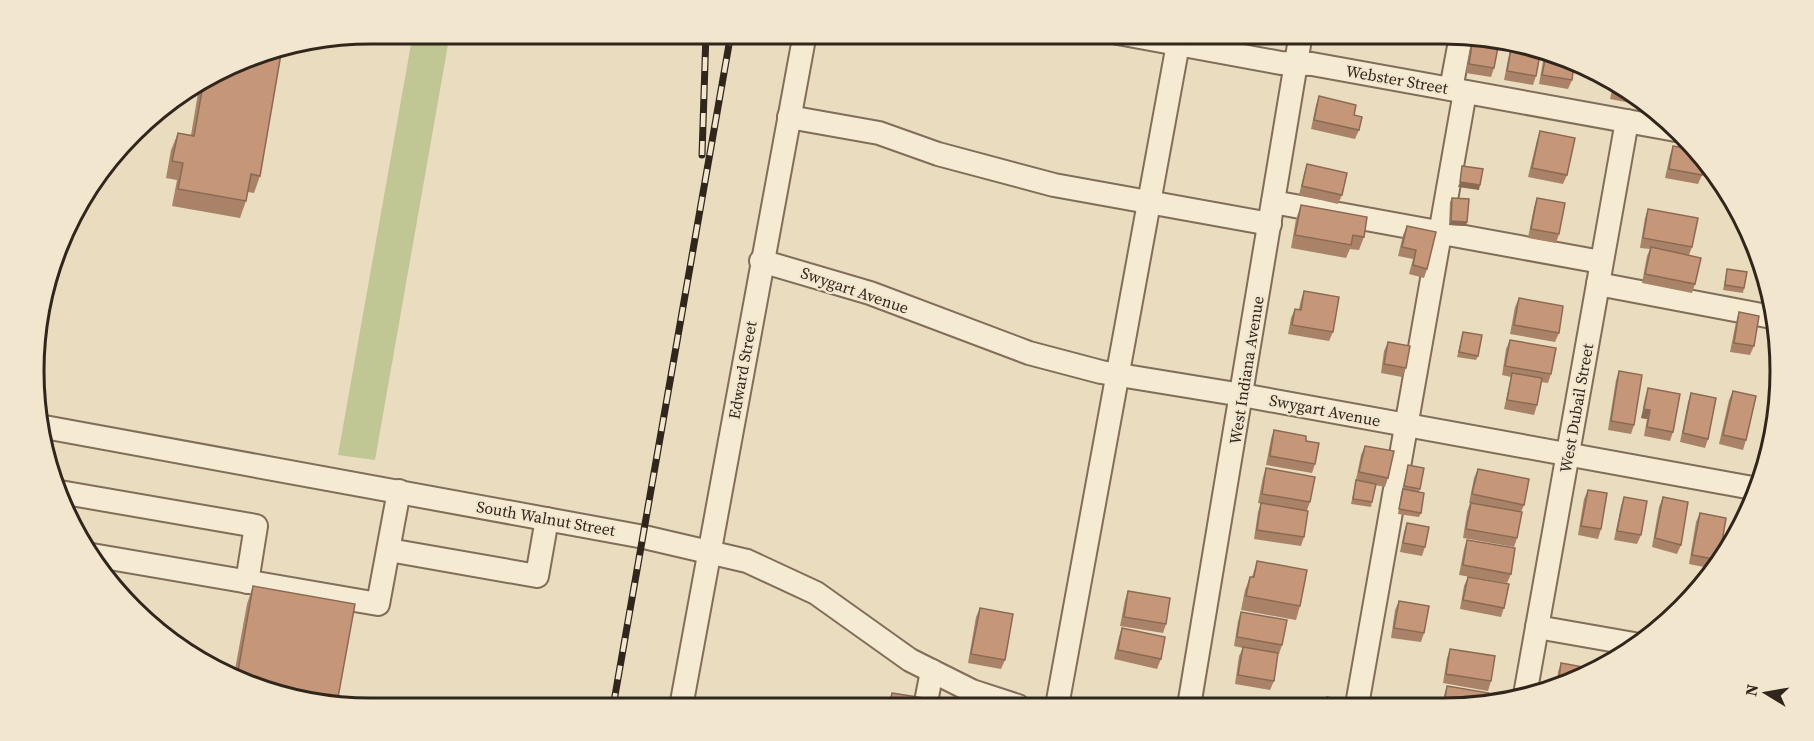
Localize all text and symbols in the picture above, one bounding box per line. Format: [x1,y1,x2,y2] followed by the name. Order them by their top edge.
[1344,59,1451,99] street label: Webster Street
[798,261,912,319] street label: Swygart Avenue
[1223,294,1269,446] street label: West Indiana Avenue
[723,318,762,421] street label: Edward Street
[1554,341,1598,474] street label: West Dubail Street
[1268,388,1382,432] street label: Swygart Avenue
[475,495,618,541] street label: South Walnut Street
[1736,663,1796,723] north arrow
[1739,682,1763,698] text: N

